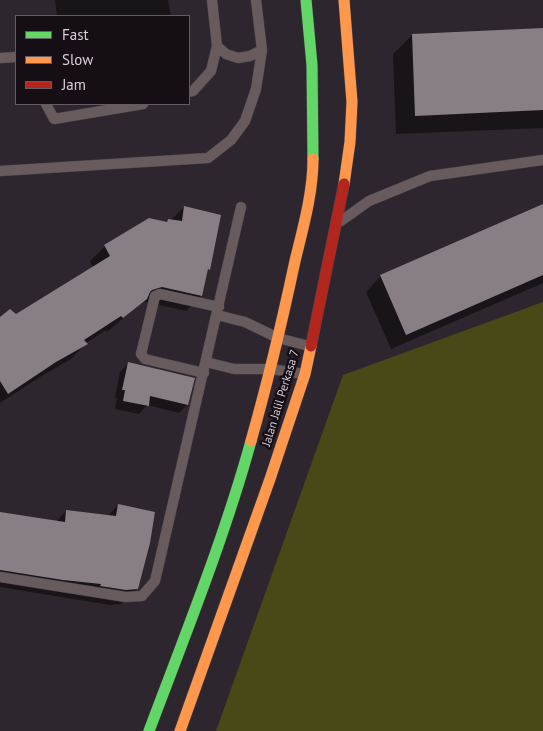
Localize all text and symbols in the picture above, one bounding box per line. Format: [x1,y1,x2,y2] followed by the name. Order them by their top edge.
[15,15,190,105] legend
[62,25,89,44] text: Fast
[62,50,93,69] text: Slow
[62,75,86,94] text: Jam
[259,348,303,448] street label: Jalan Jalil Perkasa 7

